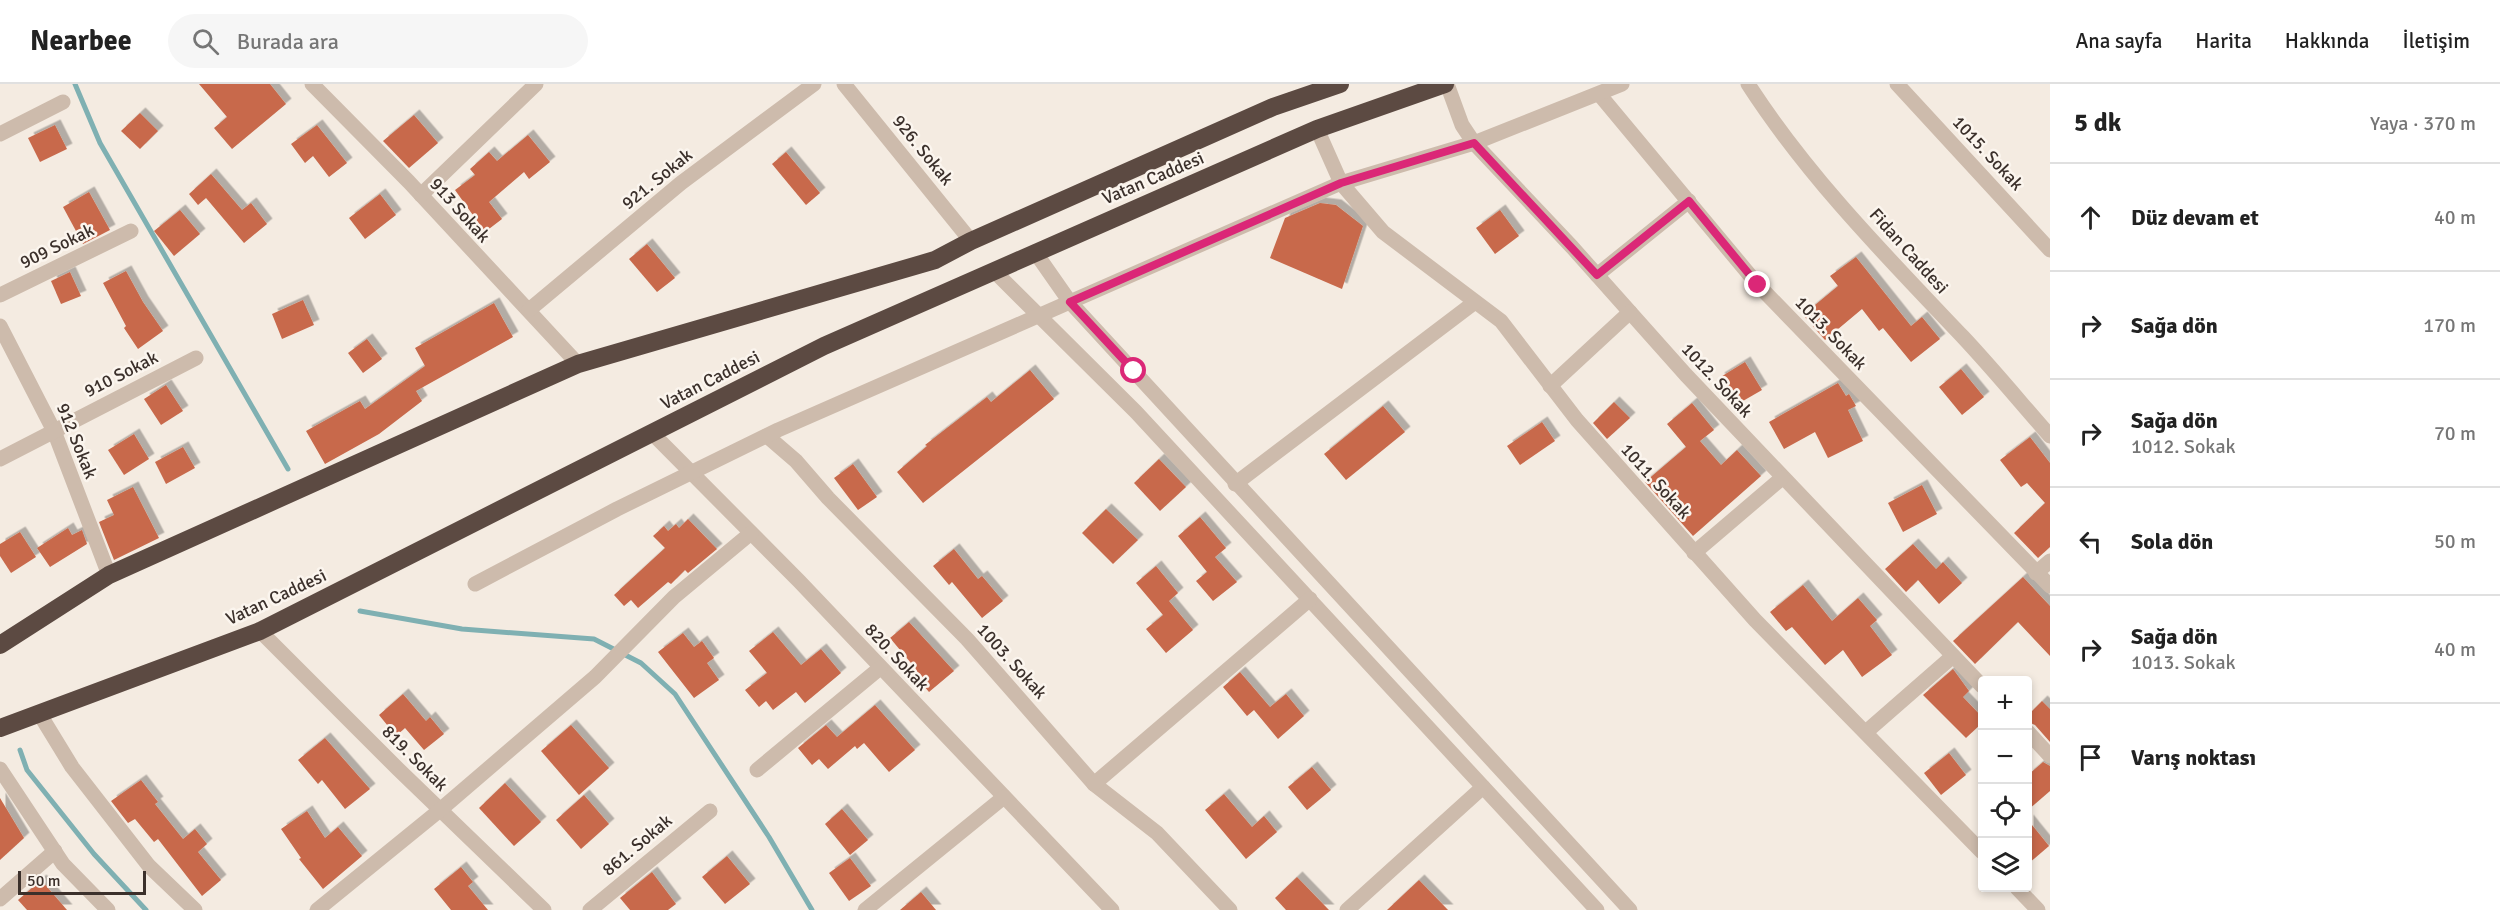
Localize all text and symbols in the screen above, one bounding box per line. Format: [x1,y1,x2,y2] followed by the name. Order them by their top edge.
[168,14,588,68] search box
[30,24,132,58] text: Nearbee
[189,25,222,58] icon: search
[237,28,339,55] text: Burada ara
[2075,28,2162,54] text: Ana sayfa
[2195,28,2252,54] text: Harita
[2285,28,2370,54] text: Hakkında
[2403,28,2470,54] text: İletişim
[2074,107,2121,139] text: 5 dk
[888,110,958,190] street label: 926. Sokak
[1948,111,2028,195] street label: 1015. Sokak
[2370,111,2476,136] text: Yaya · 370 m
[617,144,697,214] street label: 921. Sokak
[1099,147,1207,209] street label: Vatan Caddesi
[425,173,495,247] street label: 913 Sokak
[2074,201,2107,234] icon: ahead
[1865,204,1953,298] street label: Fidan Caddesi
[2131,204,2259,231] text: Düz devam et
[2434,205,2476,230] text: 40 m
[16,219,98,273] street label: 909 Sokak
[1744,271,1770,297] route end
[1790,292,1872,374] street label: 1013. Sokak
[2074,309,2107,342] icon: right
[2131,312,2218,339] text: Sağa dön
[2423,313,2476,338] text: 170 m
[1677,338,1757,422] street label: 1012. Sokak
[81,346,161,402] street label: 910 Sokak
[657,346,763,414] street label: Vatan Caddesi
[1120,357,1146,383] route start
[52,400,102,482] street label: 912 Sokak
[2131,407,2218,434] text: Sağa dön
[2074,417,2107,450] icon: right
[2434,421,2476,446] text: 70 m
[2131,434,2236,459] text: 1012. Sokak
[1616,439,1696,523] street label: 1011. Sokak
[2074,525,2107,558] icon: left
[2131,528,2213,555] text: Sola dön
[2434,529,2476,554] text: 50 m
[222,564,330,630] street label: Vatan Caddesi
[860,619,934,695] street label: 820. Sokak
[972,619,1052,703] street label: 1003. Sokak
[2131,623,2218,650] text: Sağa dön
[2074,633,2107,666] icon: right
[2434,637,2476,662] text: 40 m
[2131,650,2236,675] text: 1013. Sokak
[1978,676,2032,892] map controls
[1978,676,2032,730] button: +
[377,720,453,796] street label: 819. Sokak
[1978,730,2032,784] button: −
[2074,741,2107,774] icon: arrive
[2131,744,2256,771] text: Varış noktası
[1978,784,2032,838] button: locate
[598,809,676,881] street label: 861. Sokak
[1978,838,2032,892] button: layers
[18,868,146,896] scale bar
[27,871,61,891] text: 50 m

